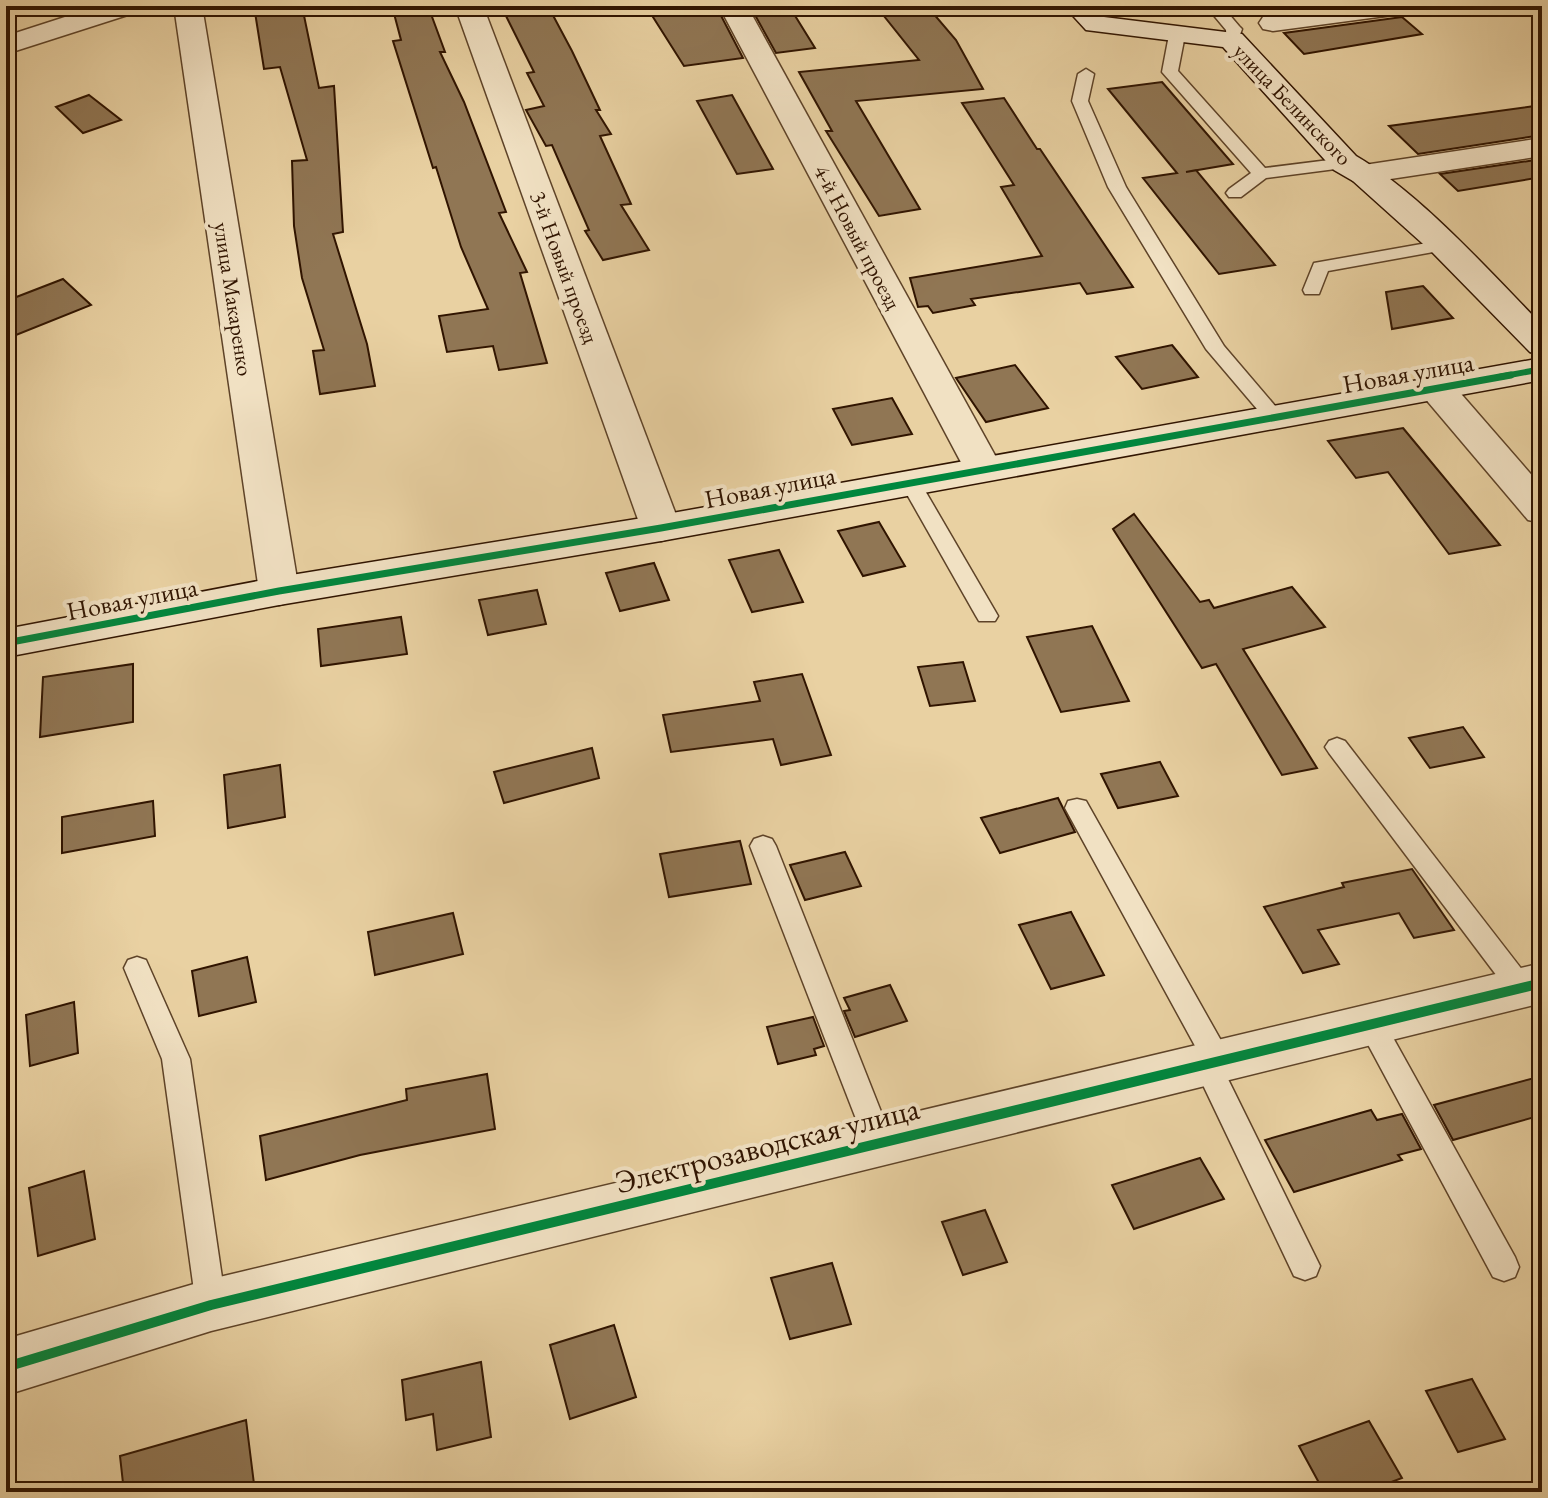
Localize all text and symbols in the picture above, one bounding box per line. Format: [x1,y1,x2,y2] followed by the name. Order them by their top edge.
[1227,37,1358,172] street label: улица Белинского
[807,160,908,315] street label: 4-й Новый проезд
[524,187,606,347] street label: 3-й Новый проезд
[207,220,260,378] street label: улица Макаренко
[1340,345,1477,401] street label: Новая улица
[702,458,839,516] street label: Новая улица
[64,570,201,628] street label: Новая улица
[611,1087,924,1203] street label: Электрозаводская улица

